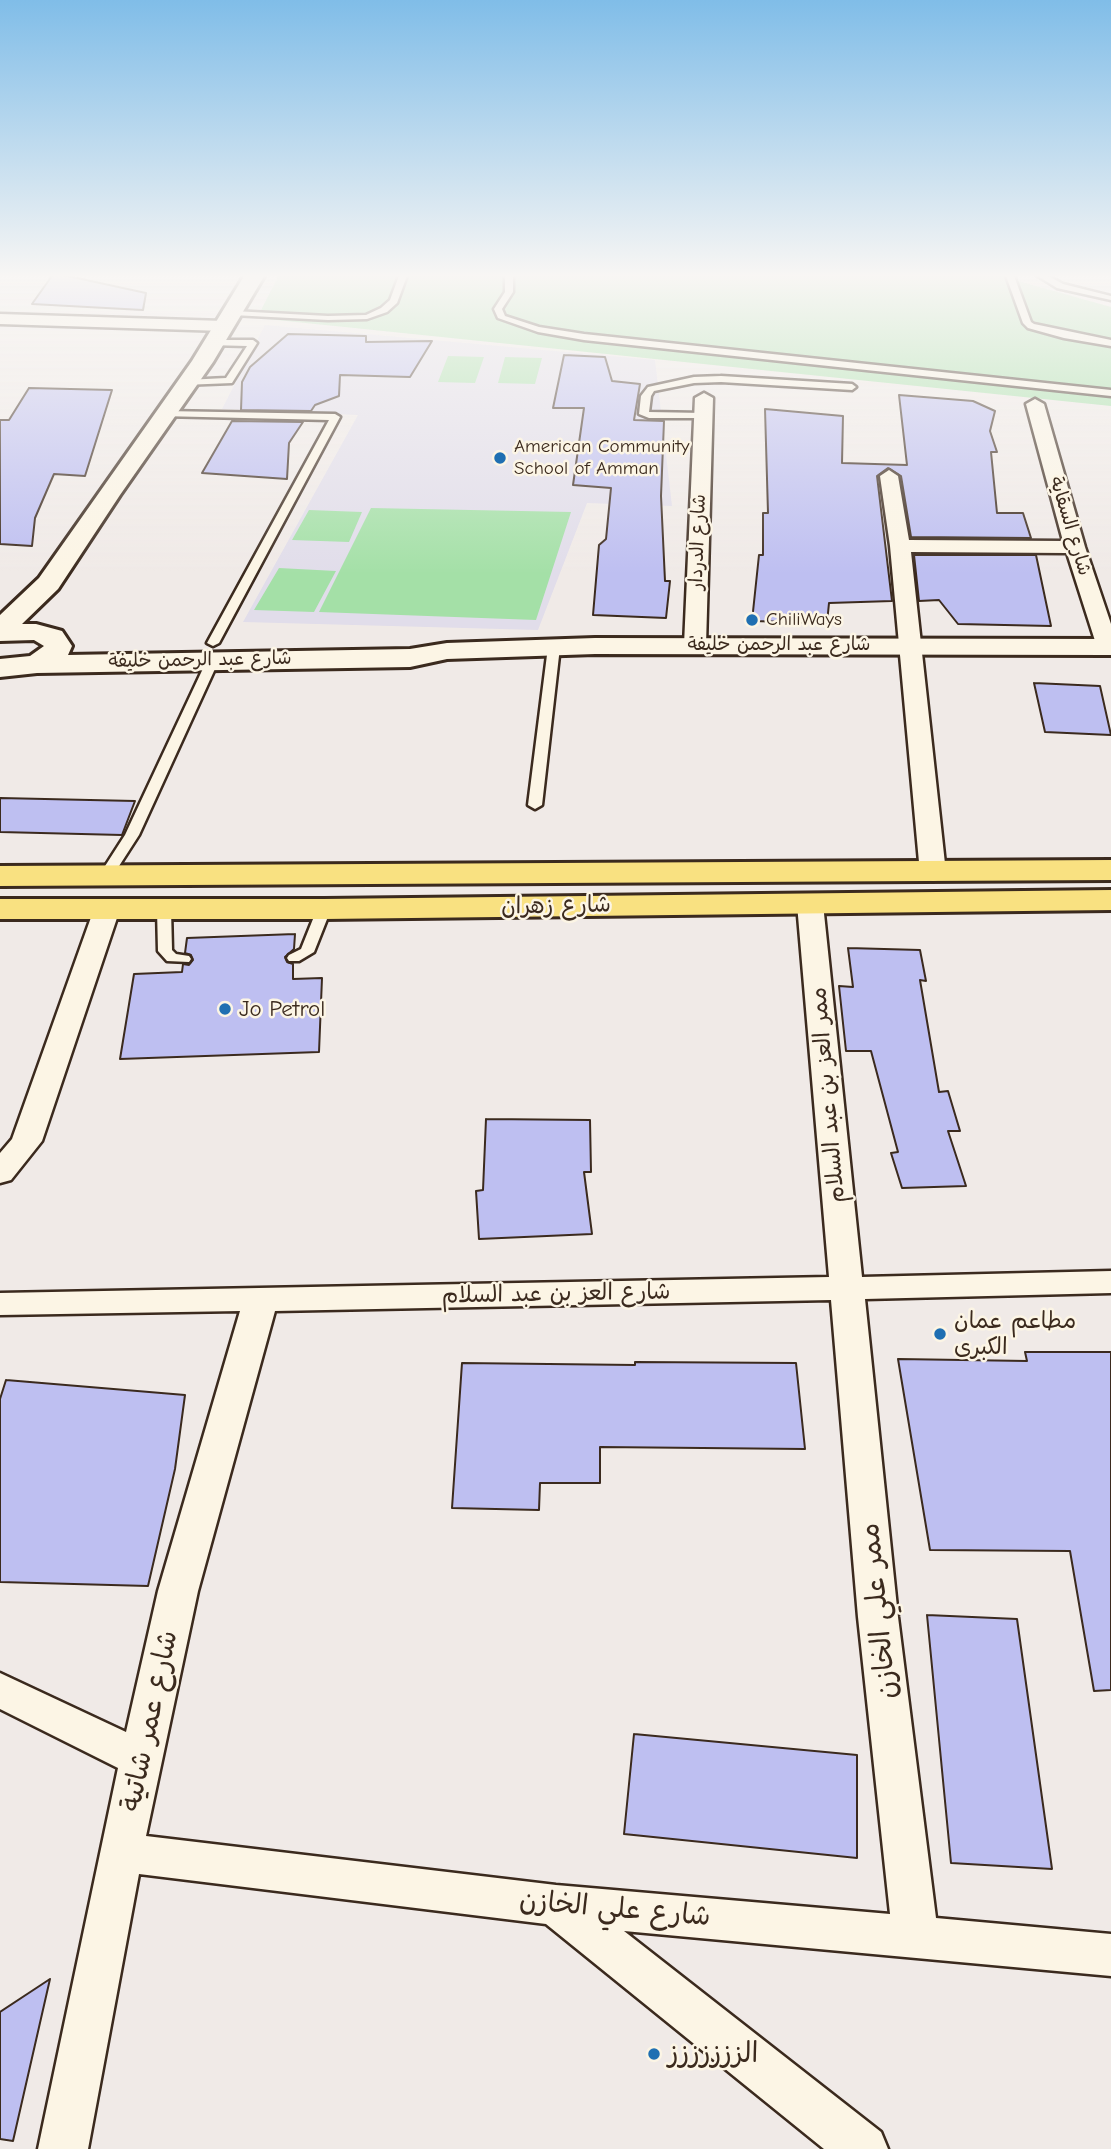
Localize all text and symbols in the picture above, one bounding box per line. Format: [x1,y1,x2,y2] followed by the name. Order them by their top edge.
[514,436,690,480] place label: American Community School of Amman
[492,450,508,466] marker: American Community School of Amman
[1044,474,1096,578] street label: شارع السقاية
[685,494,711,590] street label: شارع الدردار
[766,609,842,631] place label: ChiliWays
[744,612,760,628] marker: ChiliWays
[687,634,871,656] street label: شارع عبد الرحمن خليفة
[108,647,292,673] street label: شارع عبد الرحمن خليفة
[501,891,611,921] street label: شارع زهران
[805,986,851,1204] street label: ممر العز بن عبد السلام
[239,995,325,1023] place label: Jo Petrol
[217,1001,233,1017] marker: Jo Petrol
[441,1278,671,1310] street label: شارع العز بن عبد السلام
[954,1307,1076,1361] place label: مطاعم عمان الكبرى
[932,1326,948,1342] marker: مطاعم عمان الكبرى
[853,1521,905,1701] street label: ممر علي الخازن
[114,1627,186,1815] street label: شارع عمر شاتية
[518,1884,712,1934] street label: شارع علي الخازن
[668,2037,758,2071] place label: الززززززز
[646,2046,662,2062] marker: الززززززز

